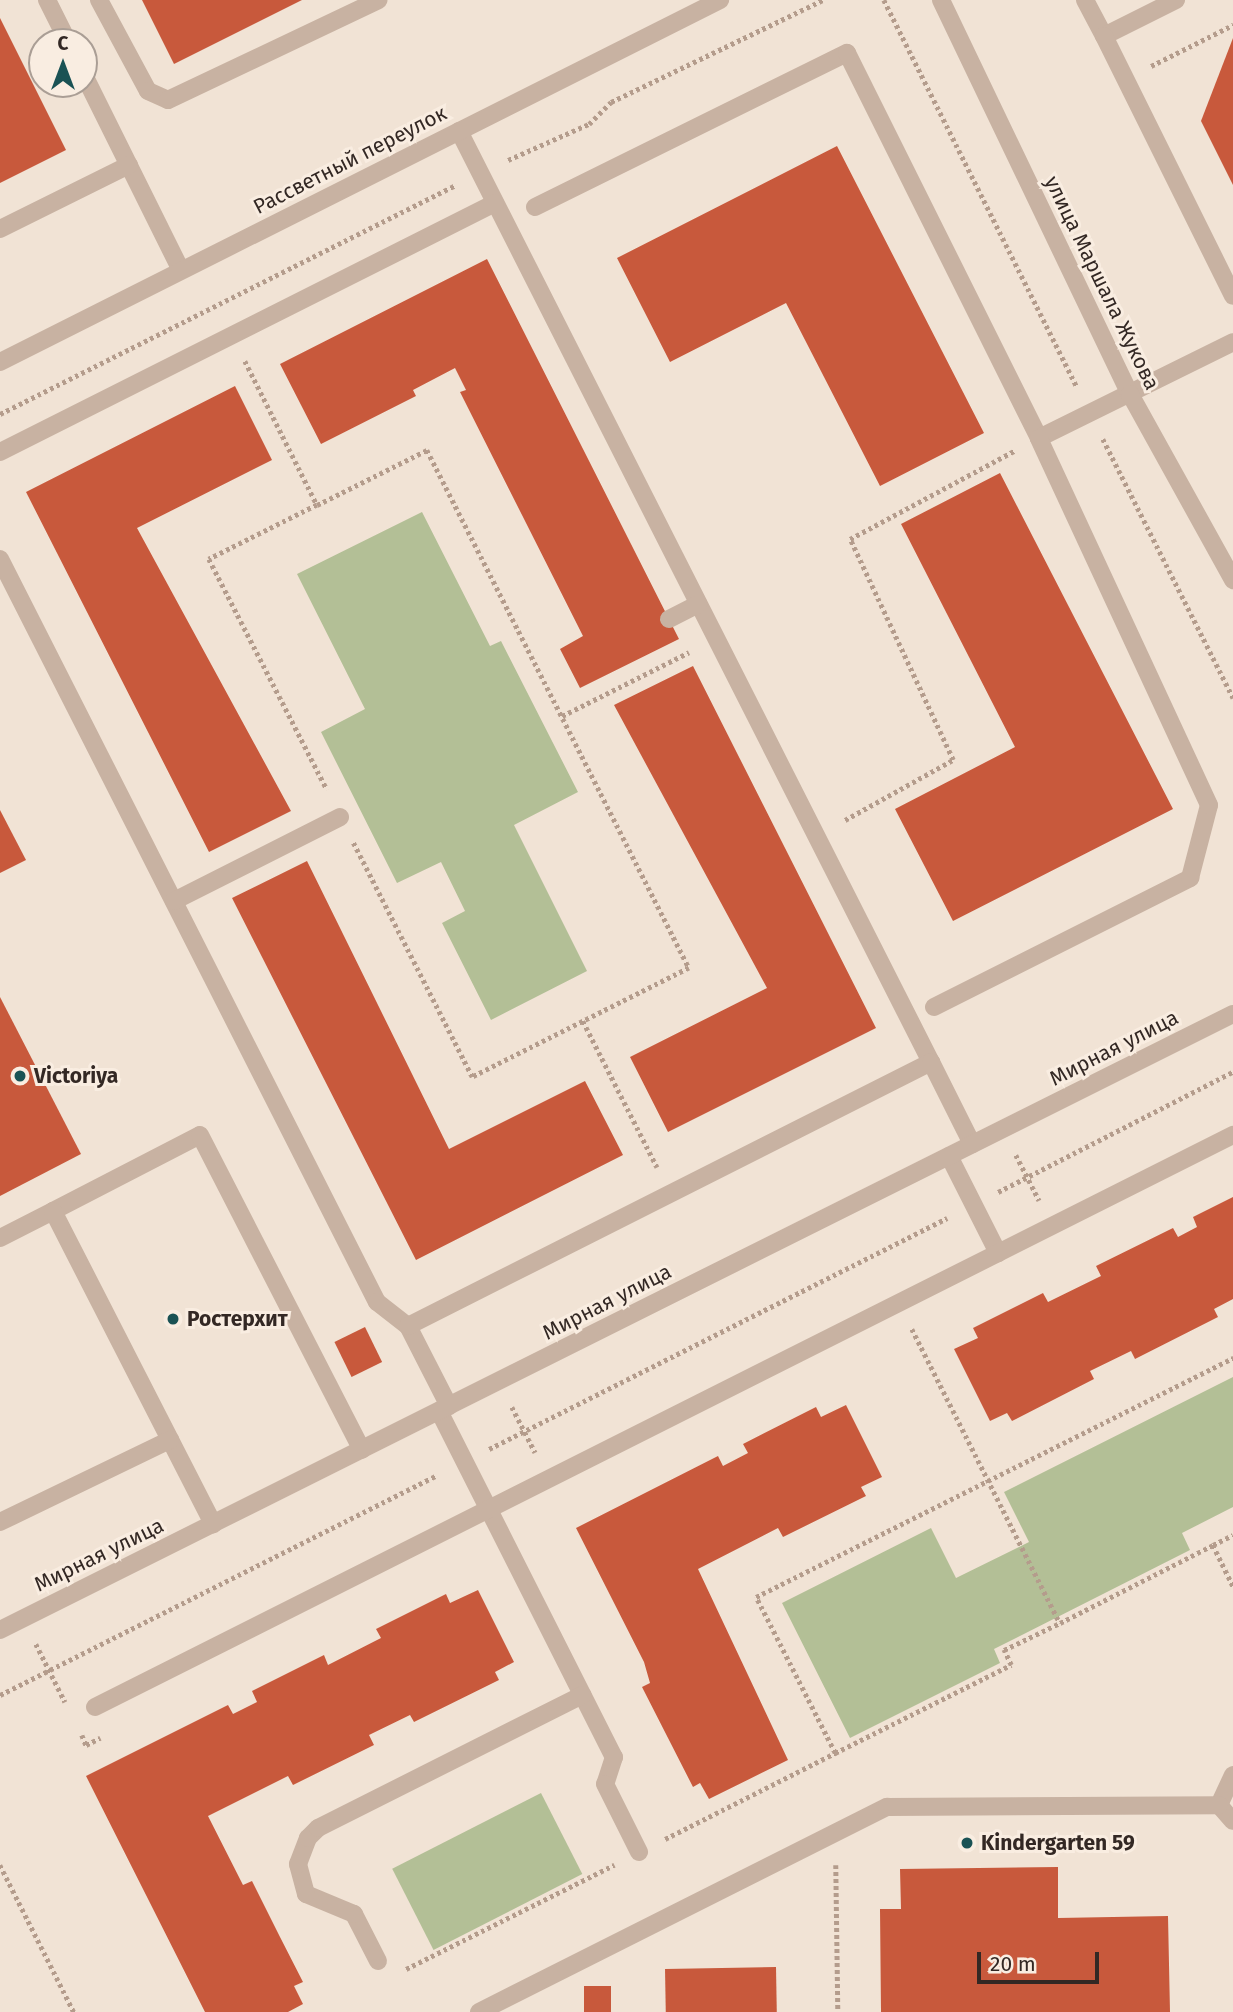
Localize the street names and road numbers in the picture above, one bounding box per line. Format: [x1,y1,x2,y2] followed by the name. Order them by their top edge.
[249,100,451,220] street label: Рассветный переулок
[1039,172,1165,394] street label: улица Маршала Жукова
[1045,1005,1183,1091] street label: Мирная улица
[538,1259,676,1345] street label: Мирная улица
[30,1513,168,1597] street label: Мирная улица

